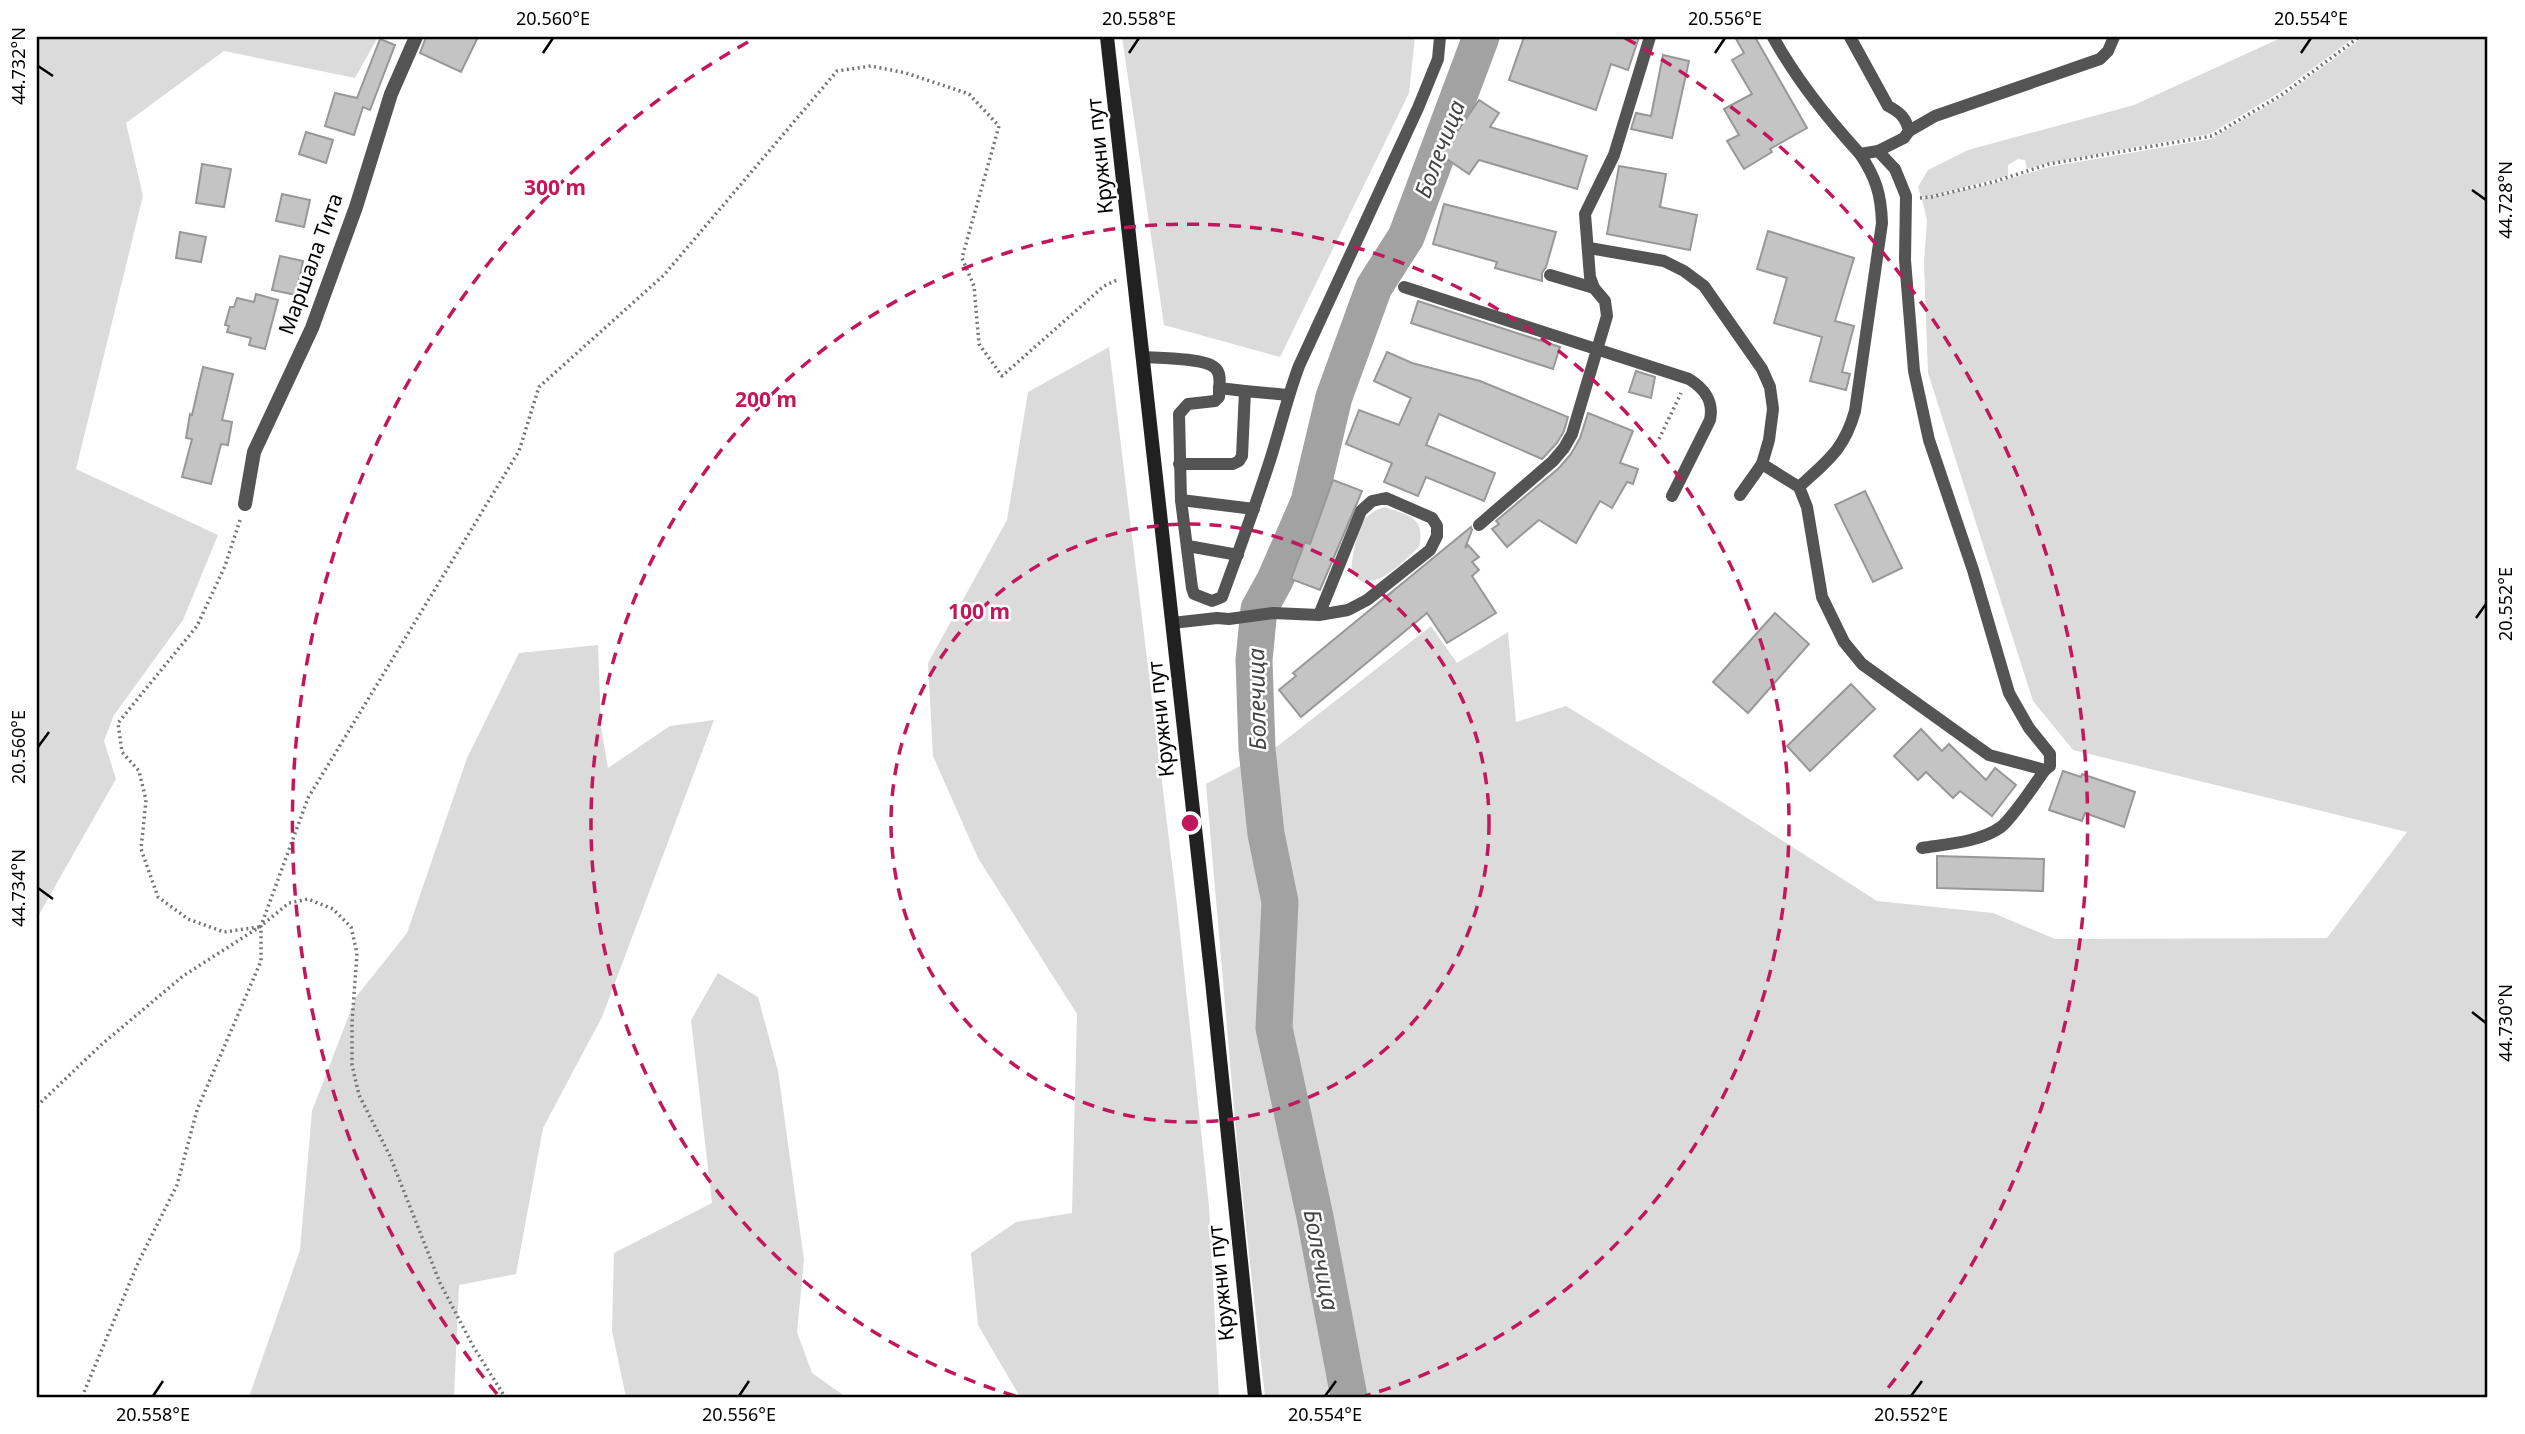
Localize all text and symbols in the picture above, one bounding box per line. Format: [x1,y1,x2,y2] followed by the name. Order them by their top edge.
[516,6,590,30] text: 20.560°E
[1102,6,1176,30] text: 20.558°E
[1688,6,1762,30] text: 20.556°E
[2274,6,2348,30] text: 20.554°E
[6,27,30,105] text: 44.732°N
[1406,95,1472,202] water label: Болечица
[1079,96,1119,215] street label: Кружни пут
[2493,161,2517,239] text: 44.728°N
[524,173,586,201] text: 300 m
[271,189,349,338] street label: Маршала Тита
[735,385,797,413] text: 200 m
[2493,567,2517,641] text: 20.552°E
[948,597,1010,625] text: 100 m
[1239,648,1273,750] water label: Болечица
[1140,659,1180,778] street label: Кружни пут
[6,710,30,784] text: 20.560°E
[1178,811,1202,835] centre of rings
[6,849,30,927] text: 44.734°N
[2493,984,2517,1062] text: 44.730°N
[1297,1207,1347,1313] water label: Болечица
[1200,1223,1240,1342] street label: Кружни пут
[116,1402,190,1426] text: 20.558°E
[702,1402,776,1426] text: 20.556°E
[1288,1402,1362,1426] text: 20.554°E
[1874,1402,1948,1426] text: 20.552°E

